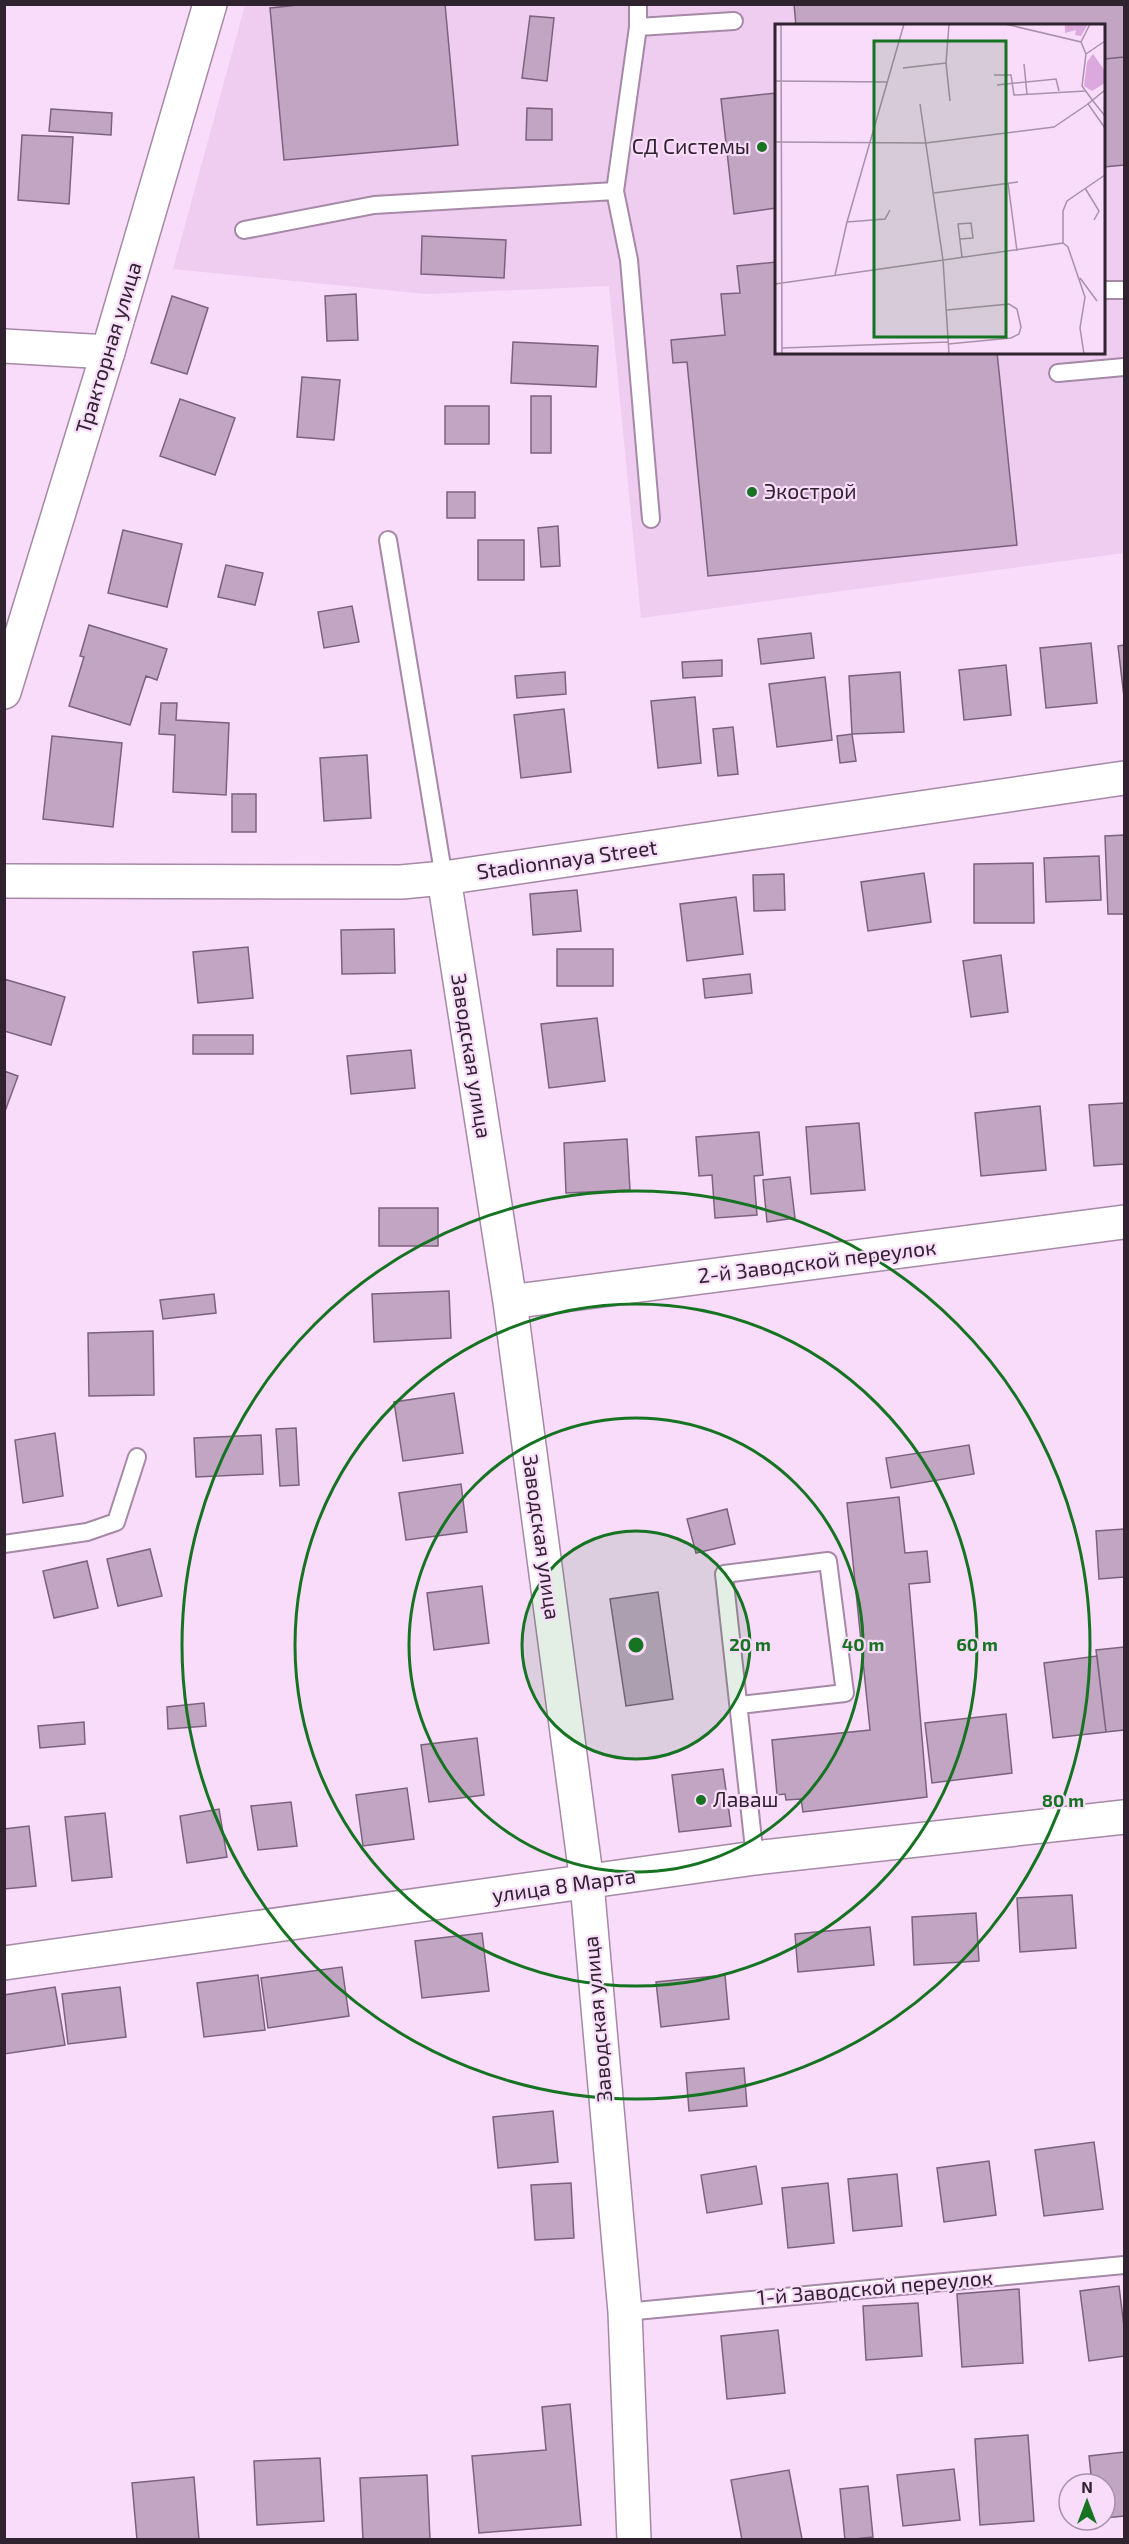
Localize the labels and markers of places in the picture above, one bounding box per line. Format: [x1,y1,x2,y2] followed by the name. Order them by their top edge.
[632,133,750,158] place label: СД Системы
[755,140,769,154] marker: СД Системы
[764,478,856,503] place label: Экострой
[745,485,759,499] marker: Экострой
[626,1635,646,1655] centre of rings
[713,1786,778,1811] place label: Лаваш
[694,1793,708,1807] marker: Лаваш

